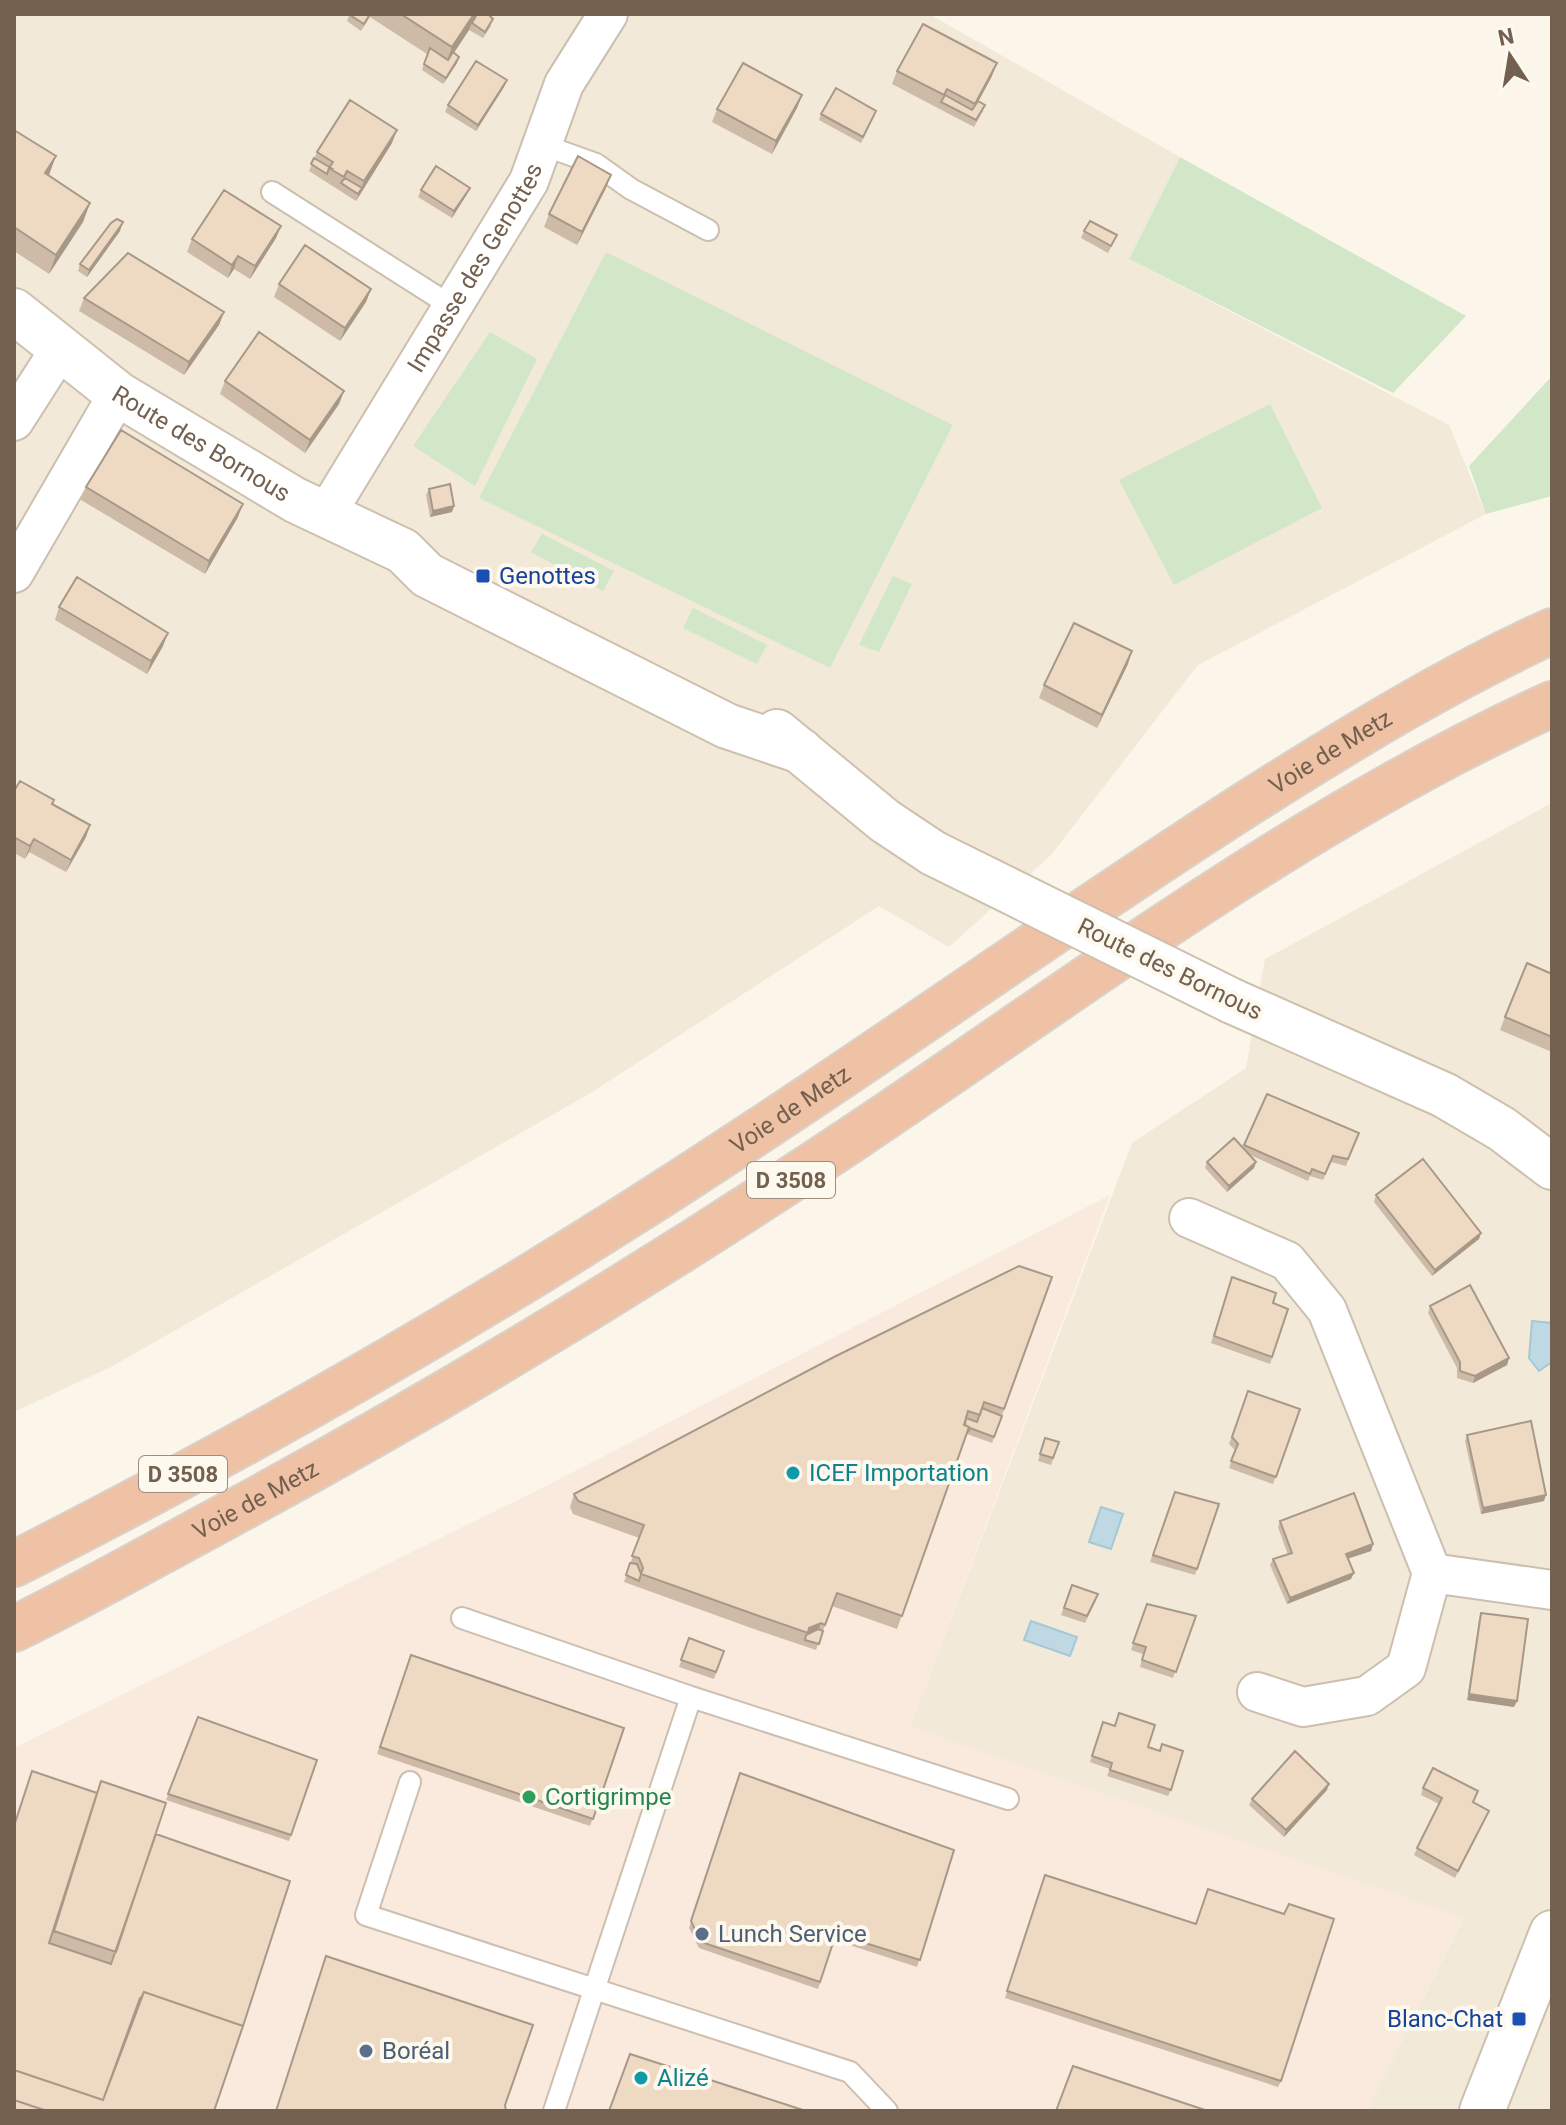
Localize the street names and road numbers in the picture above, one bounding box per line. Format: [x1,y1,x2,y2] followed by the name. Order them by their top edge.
[402,160,548,377] street label: Impasse des Genottes
[107,380,295,508] street label: Route des Bornous
[1264,704,1397,800] street label: Voie de Metz
[1073,912,1267,1026] street label: Route des Bornous
[725,1060,856,1160] street label: Voie de Metz
[747,1162,835,1198] road number: D 3508
[188,1454,323,1545] street label: Voie de Metz
[139,1456,227,1492] road number: D 3508

